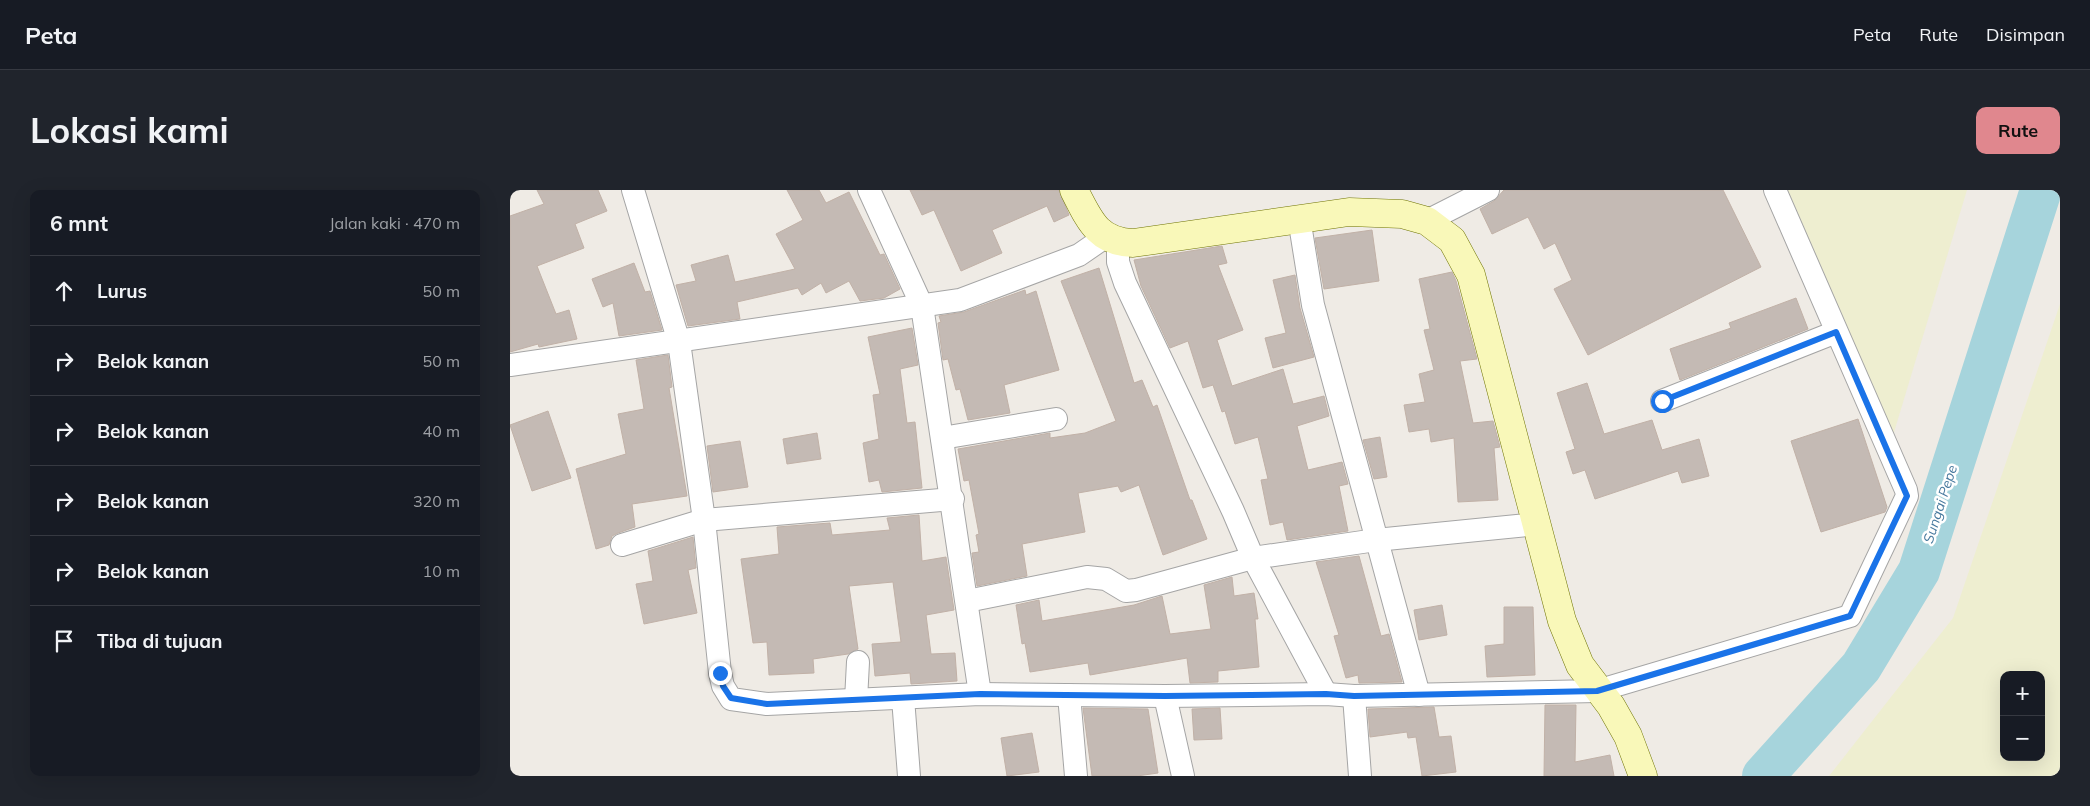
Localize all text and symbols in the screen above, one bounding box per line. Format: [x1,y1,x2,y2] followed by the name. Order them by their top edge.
[25,20,77,50] text: Peta
[1853,23,1891,46] text: Peta
[1919,23,1958,46] text: Rute
[1986,23,2065,46] text: Disimpan
[1976,107,2060,154] button: Rute
[30,108,229,152] text: Lokasi kami
[50,210,108,236] text: 6 mnt
[329,213,460,233] text: Jalan kaki · 470 m
[50,277,78,305] icon: ahead
[97,279,147,303] text: Lurus
[423,281,460,301] text: 50 m
[50,347,78,375] icon: right
[97,349,209,373] text: Belok kanan
[423,351,460,371] text: 50 m
[1651,390,1674,413] route start
[50,417,78,445] icon: right
[97,419,209,443] text: Belok kanan
[423,421,460,441] text: 40 m
[1919,462,1961,545] water label: Sungai Pepe
[50,487,78,515] icon: right
[97,489,209,513] text: Belok kanan
[413,491,460,511] text: 320 m
[50,557,78,585] icon: right
[97,559,209,583] text: Belok kanan
[423,561,460,581] text: 10 m
[50,627,78,655] icon: arrive
[97,629,222,653] text: Tiba di tujuan
[709,662,732,685] route end
[2000,671,2045,761] map controls
[2000,671,2045,716] button: +
[2000,716,2045,761] button: −

